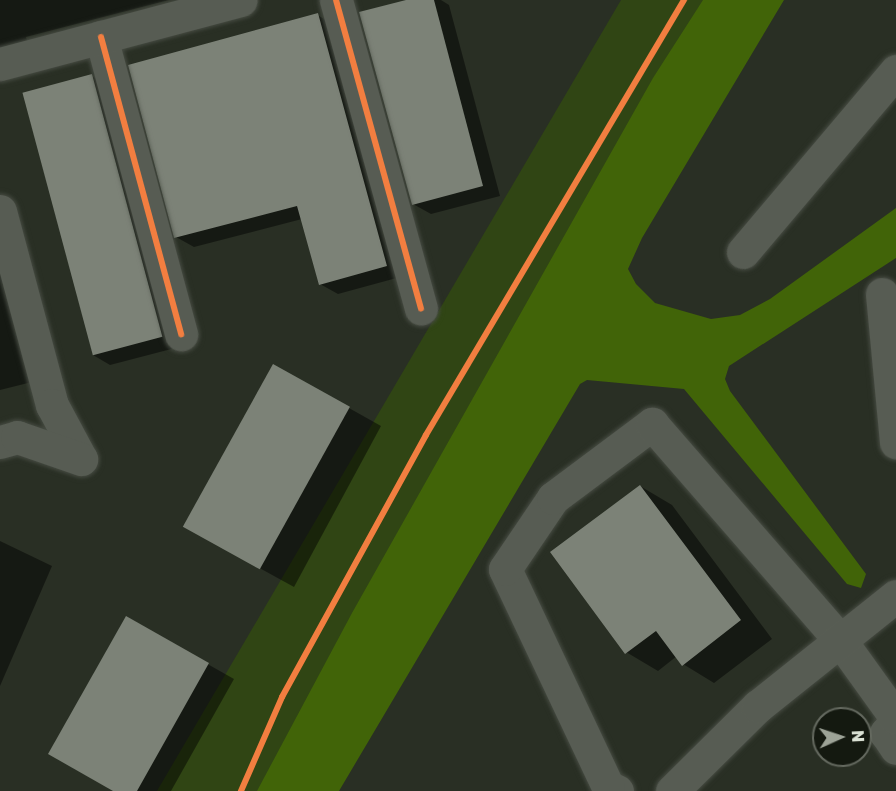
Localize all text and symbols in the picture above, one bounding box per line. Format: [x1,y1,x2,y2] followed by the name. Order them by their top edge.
[812,707,872,767] north arrow
[848,730,868,743] text: N

